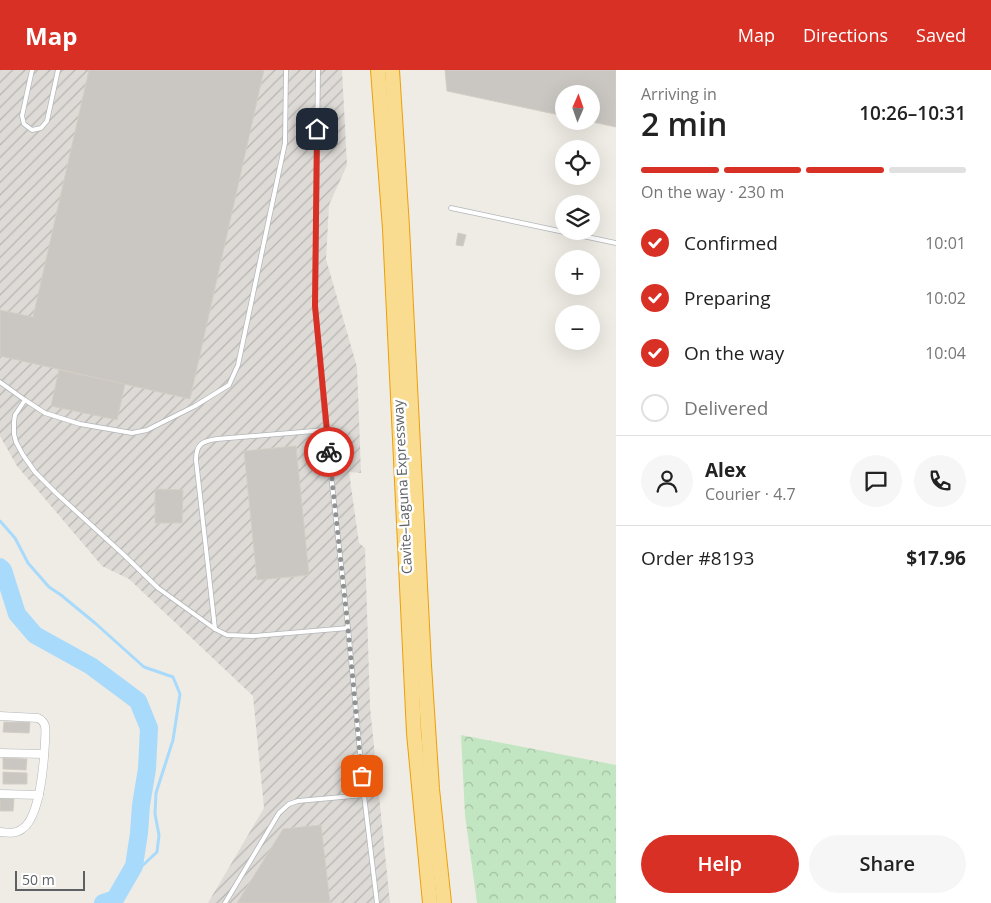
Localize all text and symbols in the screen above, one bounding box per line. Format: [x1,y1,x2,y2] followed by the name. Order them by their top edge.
[25,19,77,52] text: Map
[738,23,775,47] text: Map
[803,23,888,47] text: Directions
[916,23,966,47] text: Saved
[641,83,717,105] text: Arriving in
[555,85,600,130] north arrow
[555,85,600,350] map controls
[859,100,966,126] text: 10:26–10:31
[641,102,727,145] text: 2 min
[296,108,338,150] pin
[303,115,331,143] icon: home
[555,140,600,185] button: locate
[641,181,784,203] text: On the way · 230 m
[555,195,600,240] button: layers
[641,229,669,257] icon: check
[684,230,778,256] text: Confirmed
[925,232,966,254] text: 10:01
[555,250,600,295] button: +
[641,284,669,312] icon: check
[684,285,771,311] text: Preparing
[925,287,966,309] text: 10:02
[555,305,600,350] button: −
[641,339,669,367] icon: check
[684,340,784,366] text: On the way
[925,342,966,364] text: 10:04
[684,395,768,421] text: Delivered
[388,398,416,575] street label: Cavite–Laguna Expressway
[304,427,354,477] courier
[315,438,343,466] icon: bike
[641,455,693,507] button: person
[850,455,902,507] button: chat
[914,455,966,507] button: phone
[705,457,746,483] text: Alex
[705,483,796,505] text: Courier · 4.7
[641,545,754,571] text: Order #8193
[906,545,966,571] text: $17.96
[341,755,383,797] pin
[348,762,376,790] icon: bag
[641,835,799,893] button: Help
[809,835,966,893] button: Share
[15,868,85,891] scale bar
[22,870,55,889] text: 50 m

